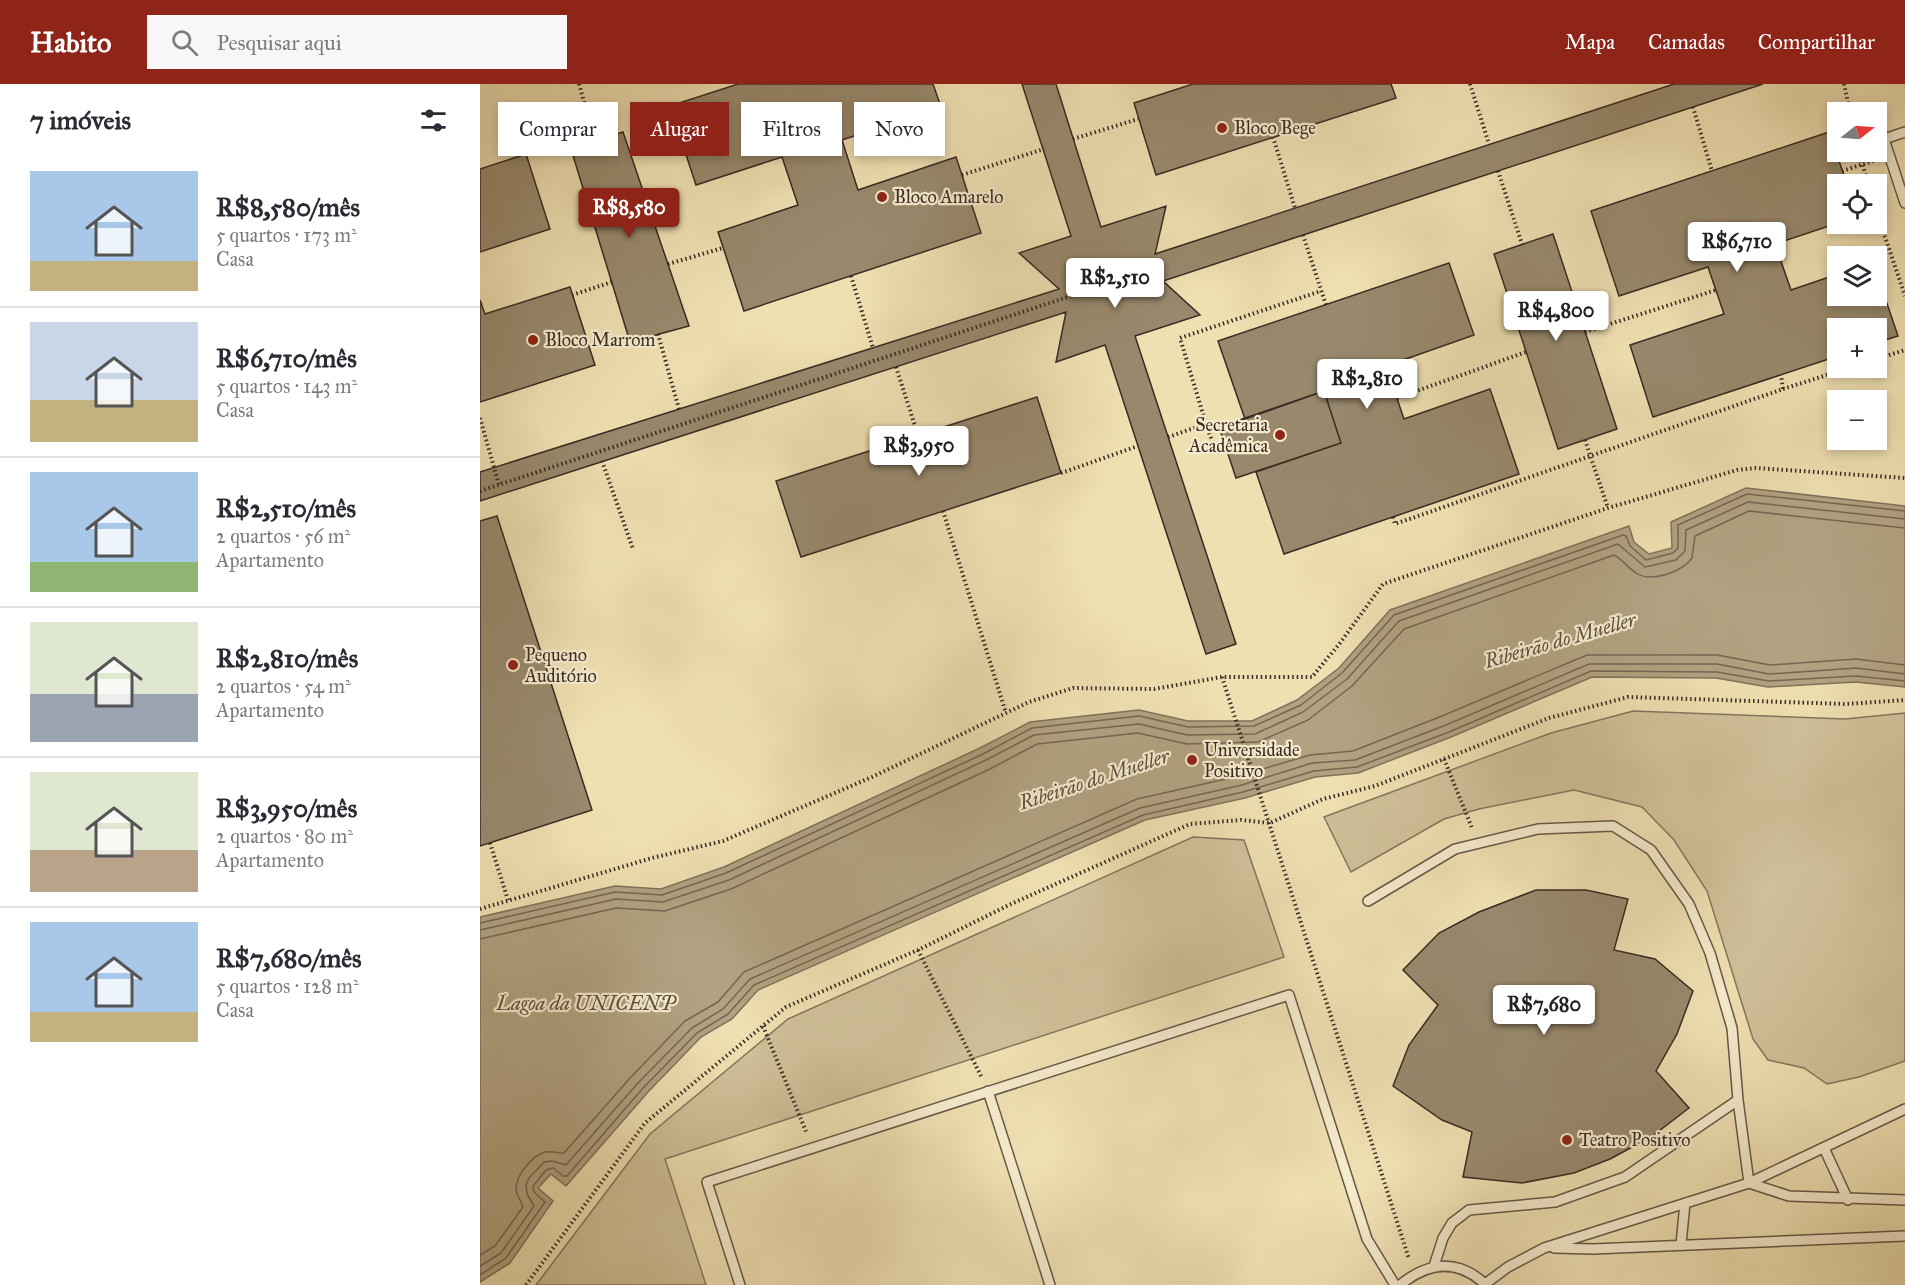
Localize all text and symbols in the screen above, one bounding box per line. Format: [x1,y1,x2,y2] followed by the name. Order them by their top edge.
[147,15,567,69] search box
[30,25,111,60] text: Habito
[168,26,201,59] icon: search
[216,29,342,56] text: Pesquisar aqui
[1565,29,1615,55] text: Mapa
[1648,29,1725,55] text: Camadas
[1758,29,1875,55] text: Compartilhar
[498,102,618,156] chip: Comprar
[630,102,729,156] chip: Alugar
[741,102,842,156] chip: Filtros
[854,102,945,156] chip: Novo
[1827,102,1887,162] north arrow
[1827,102,1887,450] map controls
[30,104,131,136] text: 7 imóveis
[417,104,450,137] icon: filters
[1234,117,1316,140] place label: Bloco Bege
[1215,121,1229,135] marker: Bloco Bege
[1827,174,1887,234] button: locate
[894,186,1004,208] place label: Bloco Amarelo
[574,188,684,239] pin: R$8,580
[875,190,889,204] marker: Bloco Amarelo
[216,191,360,223] text: R$8,580/mês
[78,195,150,267] icon: home
[592,195,666,219] text: R$8,580
[1682,222,1792,273] pin: R$6,710
[216,223,357,247] text: 5 quartos · 173 m²
[1702,229,1772,253] text: R$6,710
[1827,246,1887,306] button: layers
[216,247,254,271] text: Casa
[1060,258,1170,309] pin: R$2,510
[1080,265,1150,289] text: R$2,510
[1501,291,1611,342] pin: R$4,800
[1518,298,1594,322] text: R$4,800
[1827,318,1887,378] button: +
[545,329,655,351] place label: Bloco Marrom
[526,333,540,347] marker: Bloco Marrom
[216,342,357,374] text: R$6,710/mês
[78,346,150,418] icon: home
[1312,359,1422,410] pin: R$2,810
[1331,366,1403,390] text: R$2,810
[216,374,357,398] text: 5 quartos · 143 m²
[1827,390,1887,450] button: −
[216,398,254,422] text: Casa
[1188,414,1268,457] place label: Secretaria Acadêmica
[864,426,974,477] pin: R$3,950
[1273,428,1287,442] marker: Secretaria Acadêmica
[884,433,954,457] text: R$3,950
[216,492,356,524] text: R$2,510/mês
[78,496,150,568] icon: home
[216,524,350,548] text: 2 quartos · 56 m²
[216,548,324,572] text: Apartamento
[1480,606,1640,673] water label: Ribeirão do Mueller
[216,642,358,674] text: R$2,810/mês
[524,644,597,687] place label: Pequeno Auditório
[78,646,150,718] icon: home
[506,658,520,672] marker: Pequeno Auditório
[216,674,351,698] text: 2 quartos · 54 m²
[216,698,324,722] text: Apartamento
[1204,739,1300,782] place label: Universidade Positivo
[1015,743,1174,815] water label: Ribeirão do Mueller
[1185,753,1199,767] marker: Universidade Positivo
[216,792,357,824] text: R$3,950/mês
[78,796,150,868] icon: home
[216,824,353,848] text: 2 quartos · 80 m²
[216,848,324,872] text: Apartamento
[216,942,362,974] text: R$7,680/mês
[78,946,150,1018] icon: home
[216,974,359,998] text: 5 quartos · 128 m²
[1489,985,1599,1036] pin: R$7,680
[495,991,677,1015] water label: Lagoa da UNICENP
[1507,992,1581,1016] text: R$7,680
[216,998,254,1022] text: Casa
[1579,1129,1690,1151] place label: Teatro Positivo
[1560,1133,1574,1147] marker: Teatro Positivo

